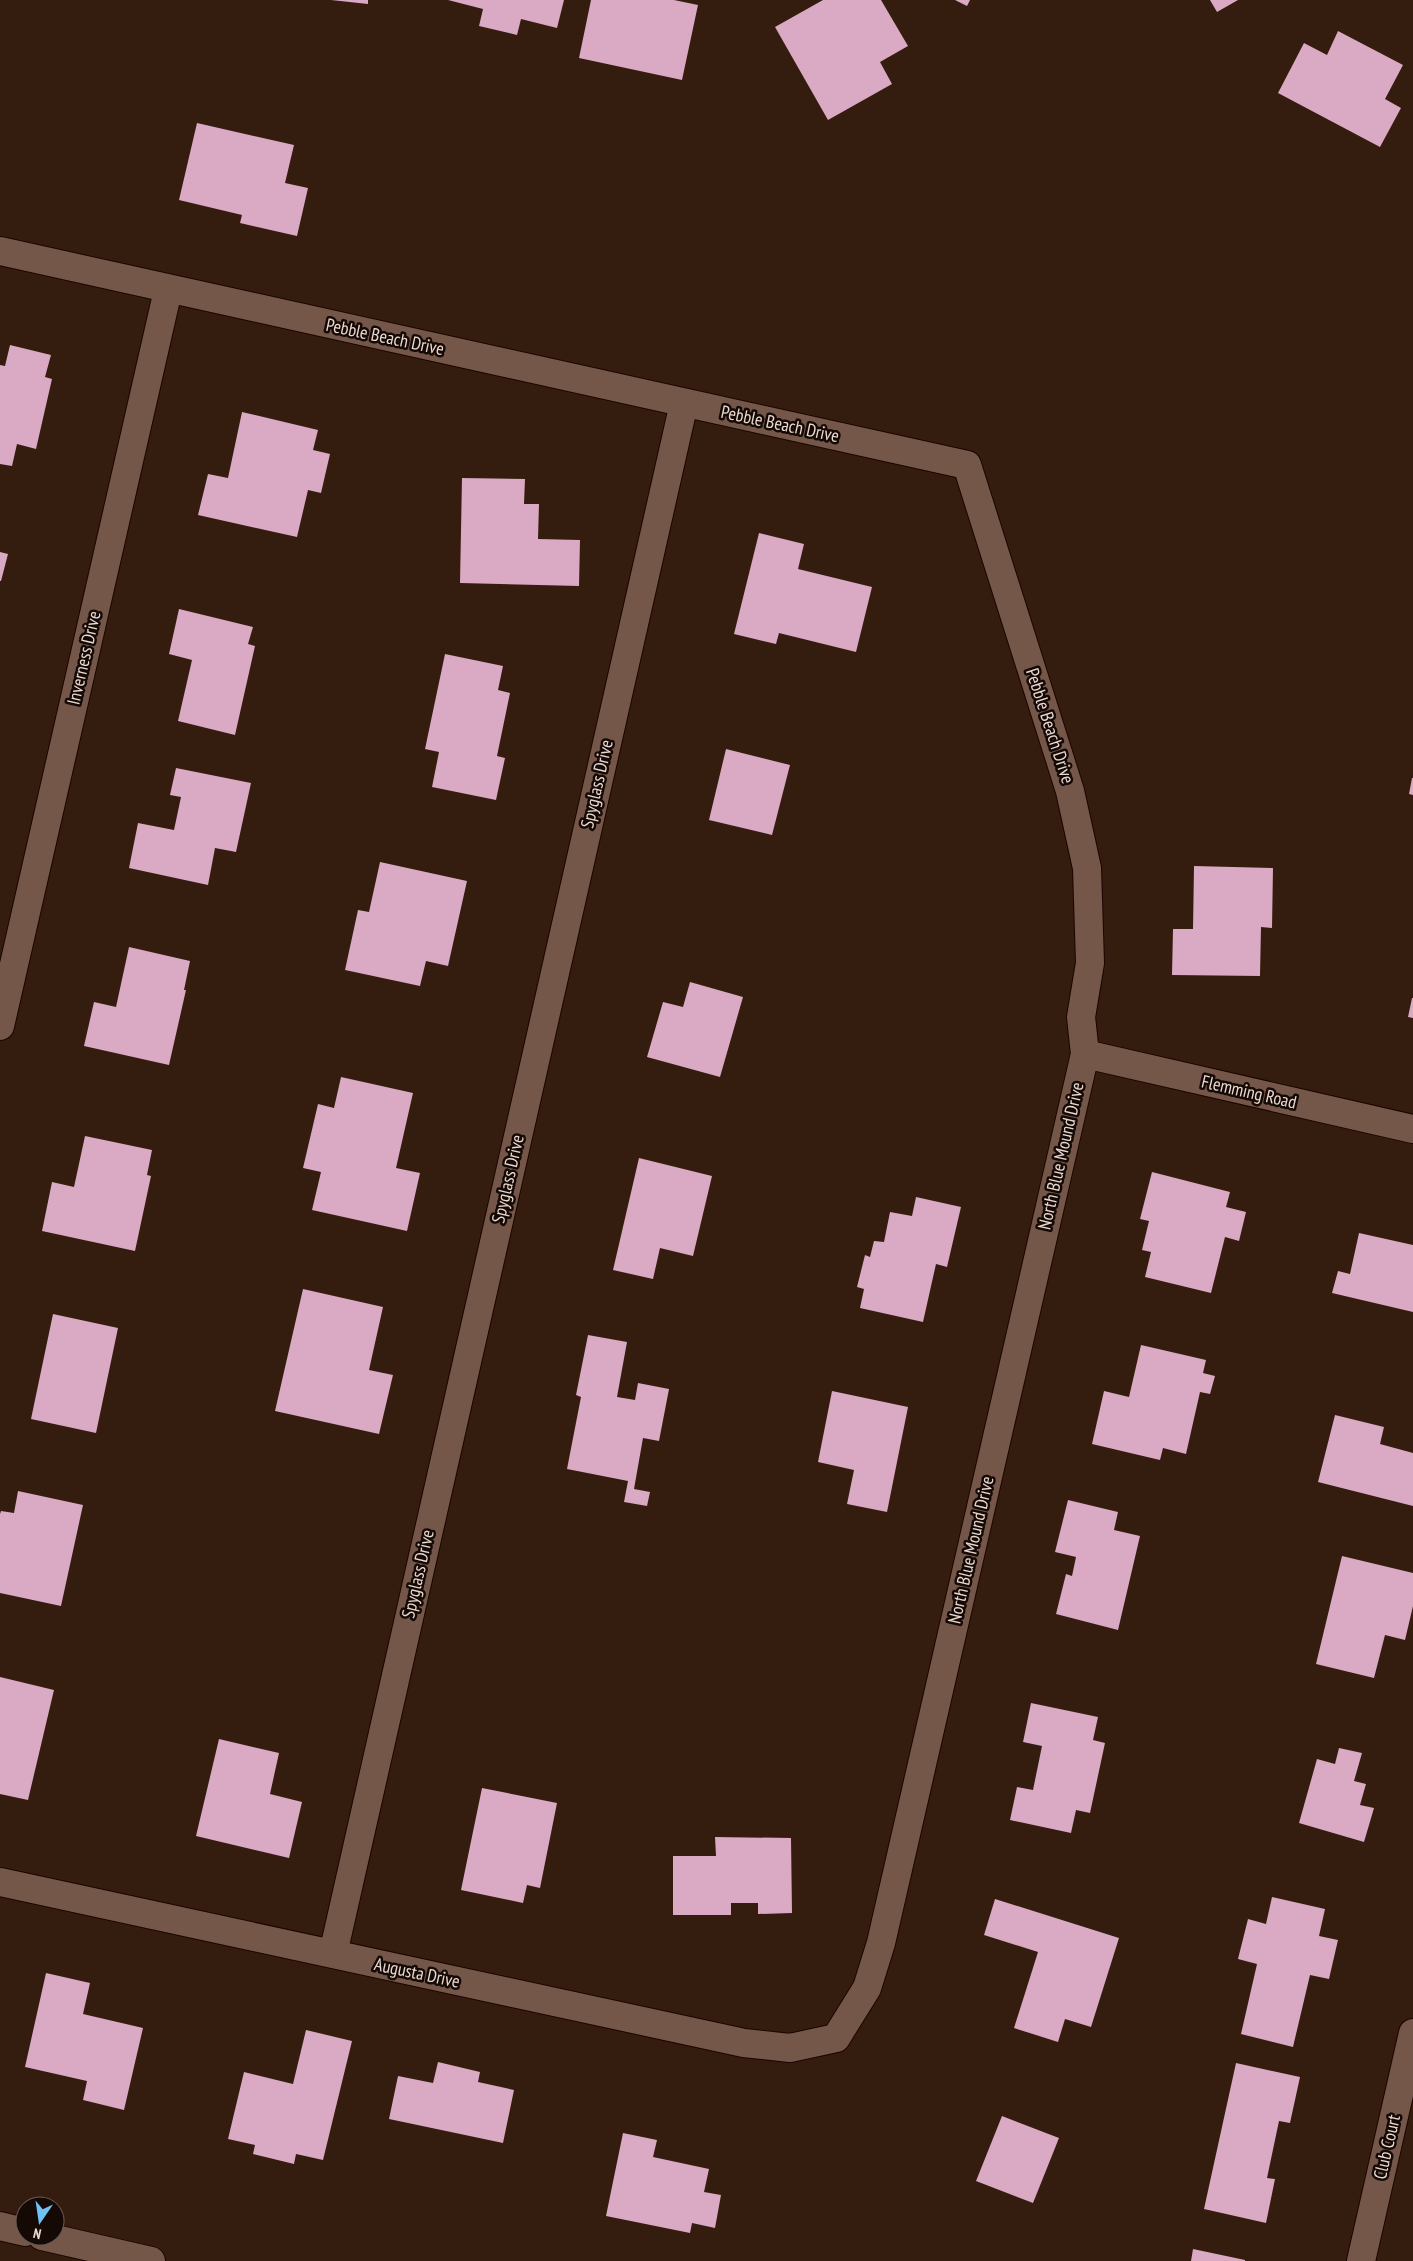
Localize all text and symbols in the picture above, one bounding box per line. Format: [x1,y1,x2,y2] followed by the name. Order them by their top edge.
[324,313,446,360] street label: Pebble Beach Drive
[719,400,841,447] street label: Pebble Beach Drive
[62,609,105,707] street label: Inverness Drive
[1021,665,1080,786] street label: Pebble Beach Drive
[575,737,618,830] street label: Spyglass Drive
[1199,1069,1299,1114] street label: Flemming Road
[1032,1080,1089,1232] street label: North Blue Mound Drive
[486,1132,529,1225] street label: Spyglass Drive
[942,1474,999,1626] street label: North Blue Mound Drive
[396,1527,439,1620] street label: Spyglass Drive
[372,1952,462,1993] street label: Augusta Drive
[1368,2112,1405,2181] street label: Club Court
[15,2196,65,2246] north arrow
[31,2224,43,2243] text: N

